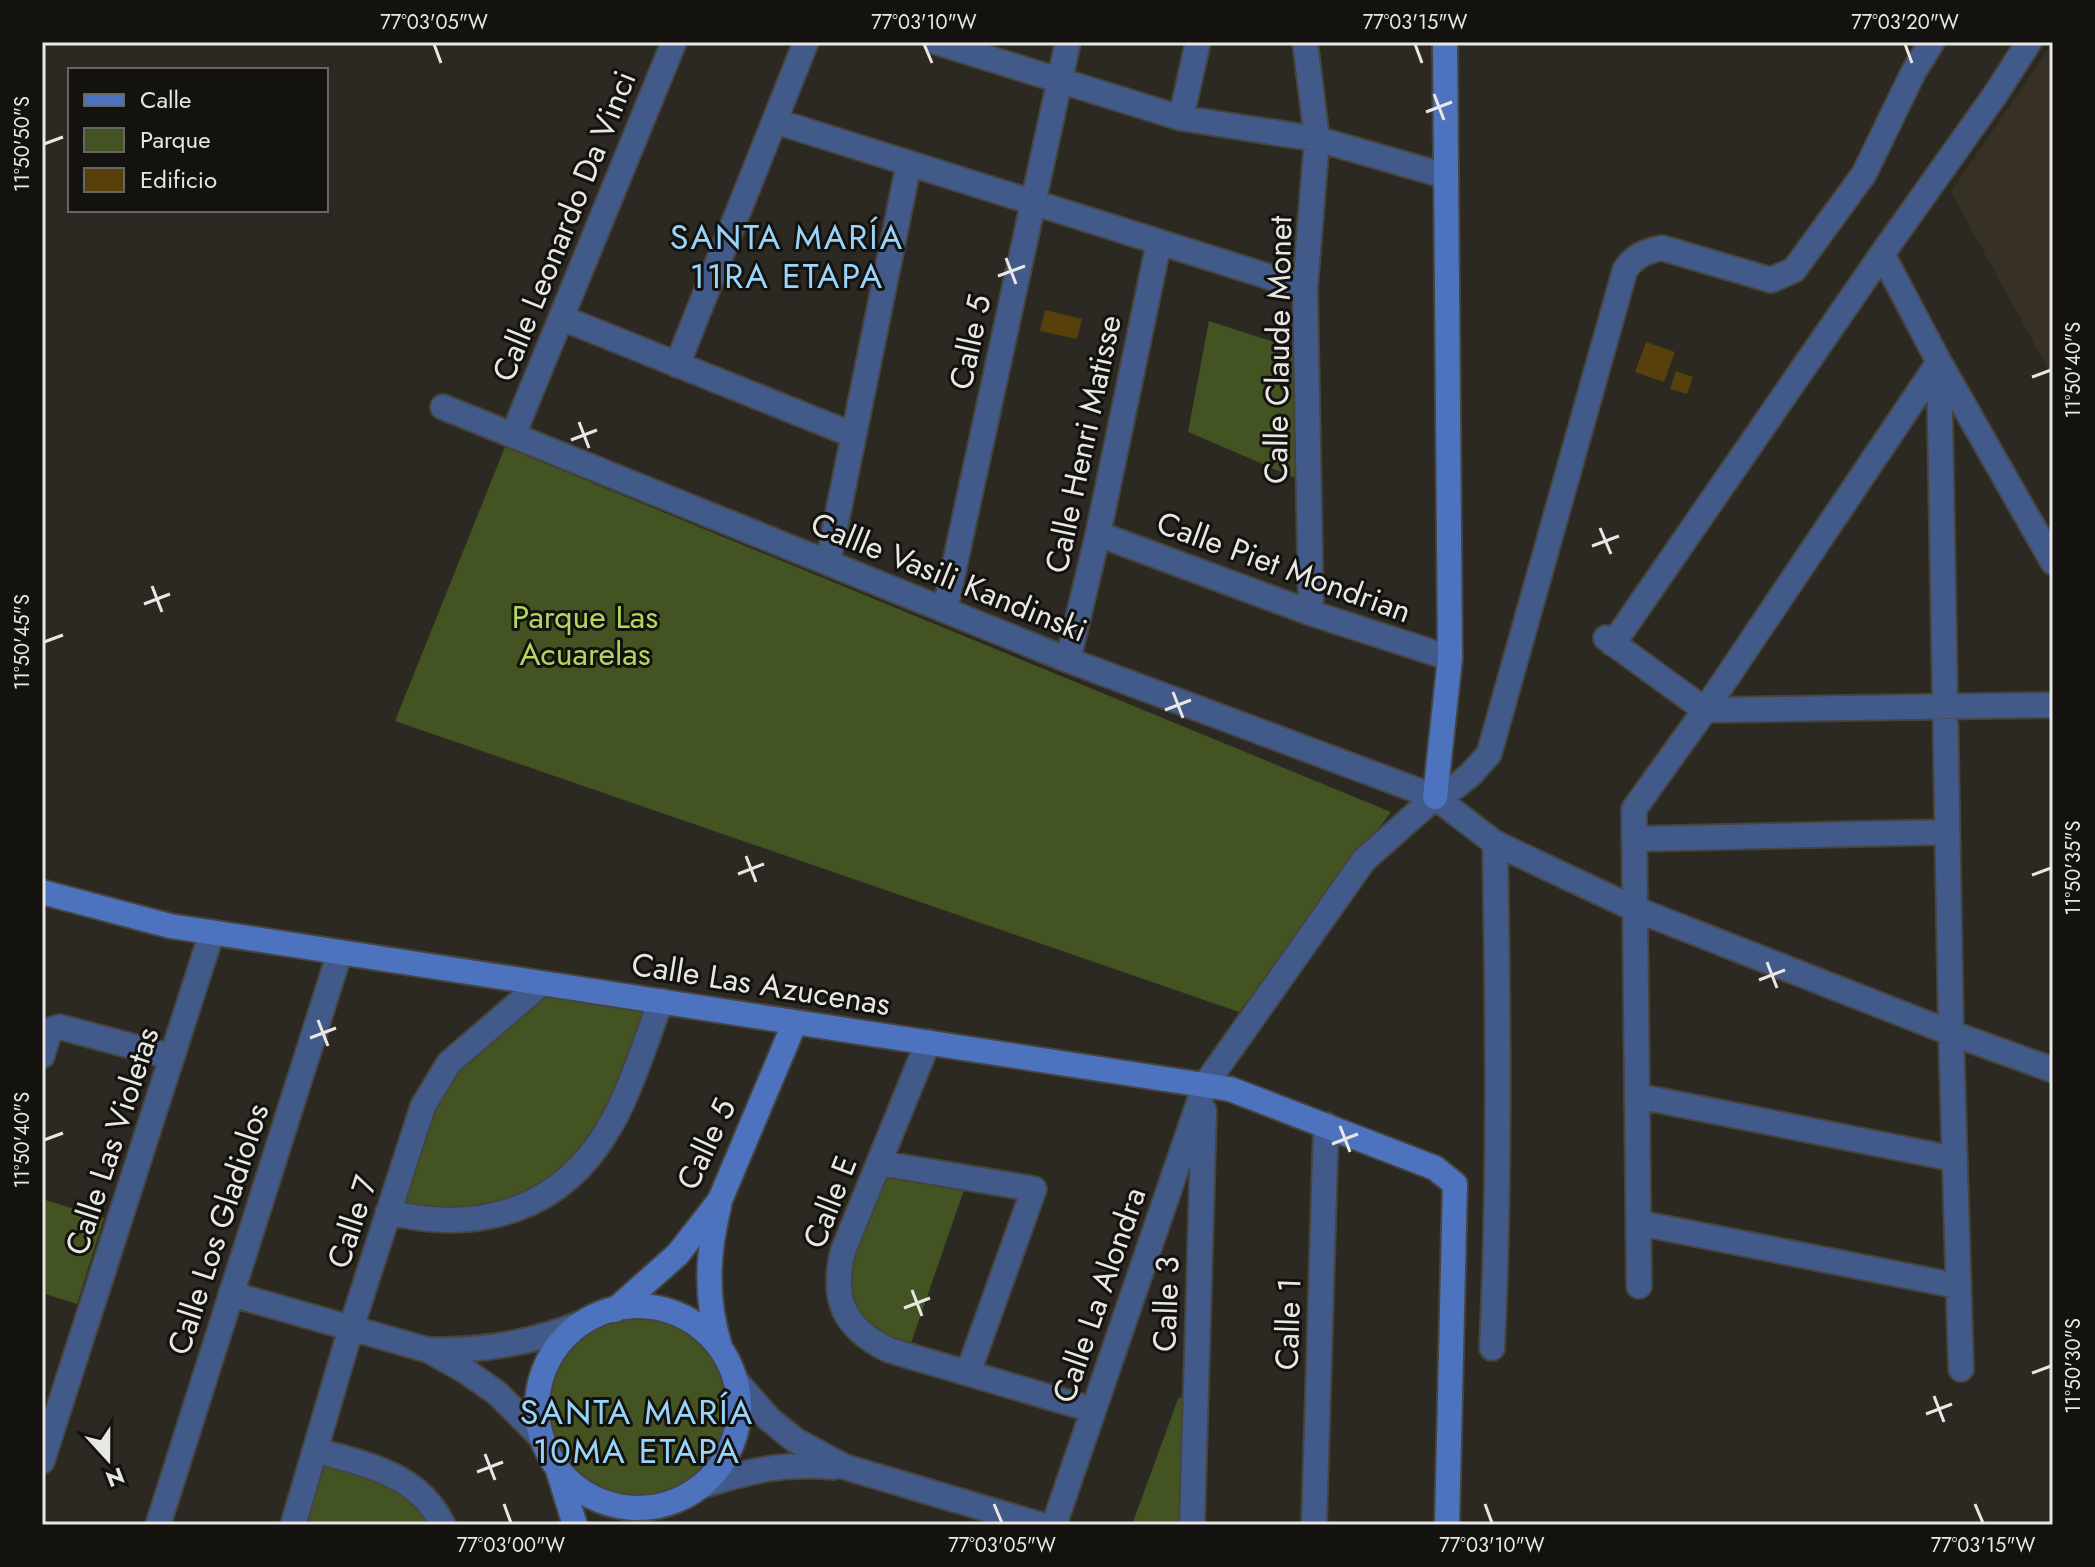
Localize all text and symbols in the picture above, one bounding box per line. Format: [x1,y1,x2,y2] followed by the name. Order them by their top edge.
[380,8,488,37] text: 77°03'05"W
[871,8,977,37] text: 77°03'10"W
[1363,8,1467,37] text: 77°03'15"W
[1851,8,1959,37] text: 77°03'20"W
[481,64,647,388] street label: Calle Leonardo Da Vinci
[68,68,328,212] legend
[140,82,191,117] text: Calle
[8,96,37,192] text: 11°50'50"S
[140,122,211,157] text: Parque
[140,162,217,197] text: Edificio
[670,213,904,301] district label: SANTA MARÍA 11RA ETAPA
[1253,215,1303,485] street label: Calle Claude Monet
[938,290,1002,394] street label: Calle 5
[1033,311,1133,577] street label: Calle Henri Matisse
[2059,322,2088,418] text: 11°50'40"S
[1150,500,1418,634] street label: Calle Piet Mondrian
[804,501,1094,653] street label: Callle Vasili Kandinski
[8,594,37,690] text: 11°50'45"S
[512,594,658,677] park label: Parque Las Acuarelas
[2059,820,2088,916] text: 11°50'35"S
[628,941,894,1027] street label: Calle Las Azucenas
[53,1021,171,1261] street label: Calle Las Violetas
[665,1091,747,1197] street label: Calle 5
[8,1092,37,1188] text: 11°50'40"S
[156,1097,280,1361] street label: Calle Los Gladiolos
[791,1149,869,1255] street label: Calle E
[315,1170,389,1274] street label: Calle 7
[1041,1181,1157,1409] street label: Calle La Alondra
[1141,1255,1191,1353] street label: Calle 3
[1263,1277,1313,1371] street label: Calle 1
[2059,1318,2088,1414] text: 11°50'30"S
[520,1388,754,1476] district label: SANTA MARÍA 10MA ETAPA
[68,1419,148,1499] north arrow
[101,1460,129,1496] text: N
[457,1531,565,1560] text: 77°03'00"W
[948,1531,1056,1560] text: 77°03'05"W
[1439,1531,1545,1560] text: 77°03'10"W
[1931,1531,2035,1560] text: 77°03'15"W

